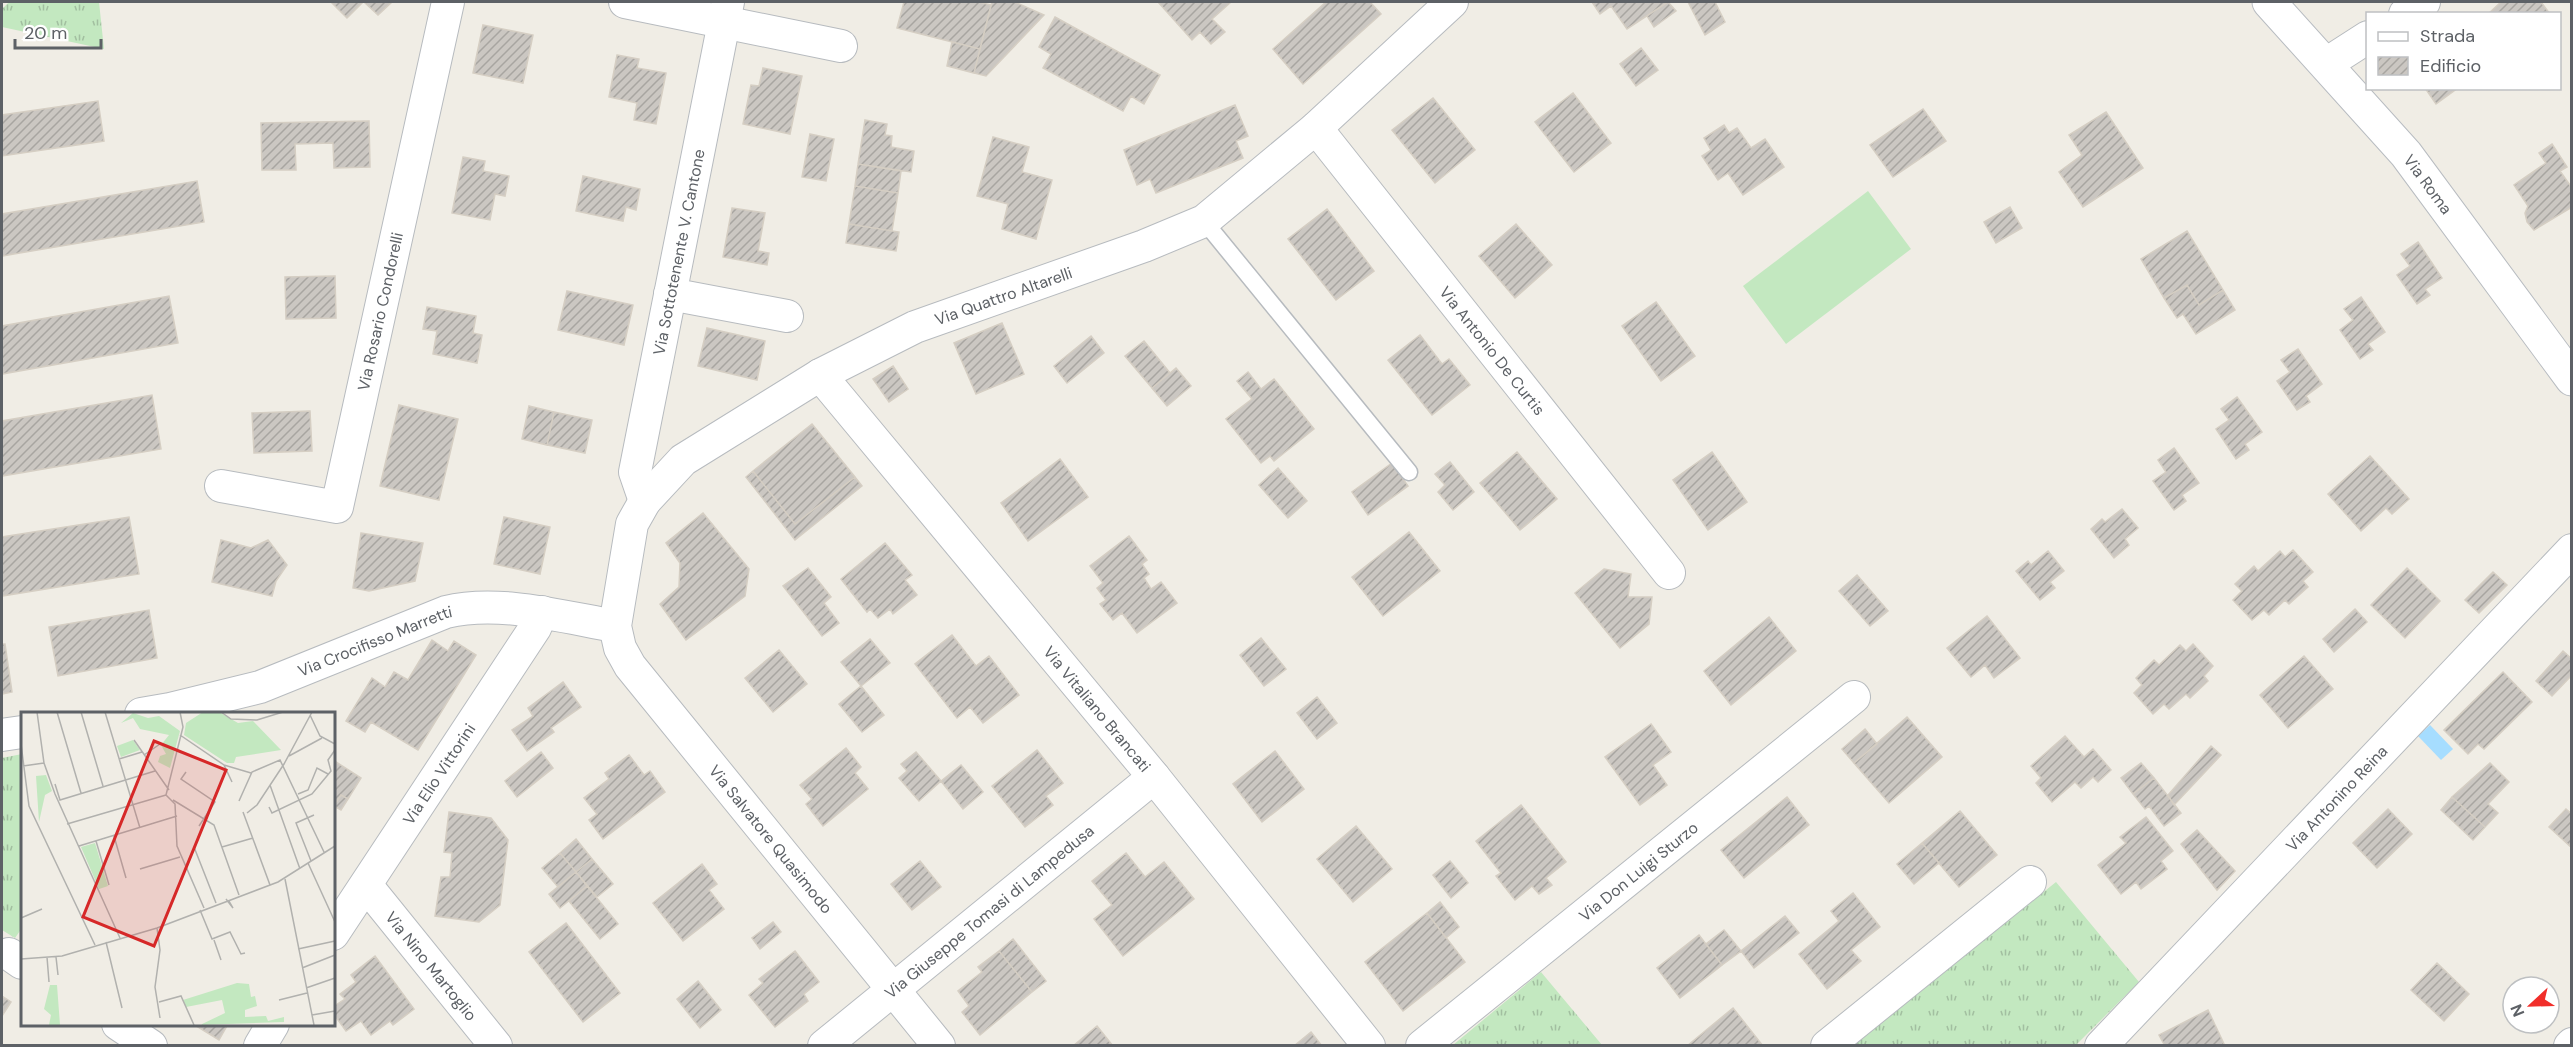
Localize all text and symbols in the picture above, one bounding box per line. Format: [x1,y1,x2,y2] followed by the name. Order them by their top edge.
[15,12,100,50] scale bar
[2366,12,2561,90] legend
[24,21,67,45] text: 20 m
[2420,24,2475,48] text: Strada
[2420,54,2481,78] text: Edificio
[648,147,710,357] street label: Via Sottotenente V. Cantone
[2399,150,2457,218] street label: Via Roma
[353,230,408,393] street label: Via Rosario Condorelli
[932,262,1075,330] street label: Via Quattro Altarelli
[1435,282,1550,420] street label: Via Antonio De Curtis
[295,601,454,682] street label: Via Crocifisso Marretti
[1039,642,1155,776] street label: Via Vitaliano Brancati
[21,712,334,1026] inset map
[398,719,480,829] street label: Via Elio Vittorini
[2281,741,2392,856] street label: Via Antonino Reina
[704,761,837,918] street label: Via Salvatore Quasimodo
[1575,817,1703,926] street label: Via Don Luigi Sturzo
[880,820,1098,1003] street label: Via Giuseppe Tomasi di Lampedusa
[380,907,481,1025] street label: Via Nino Martoglio
[2501,975,2561,1035] north arrow
[2506,1001,2529,1020] text: N

